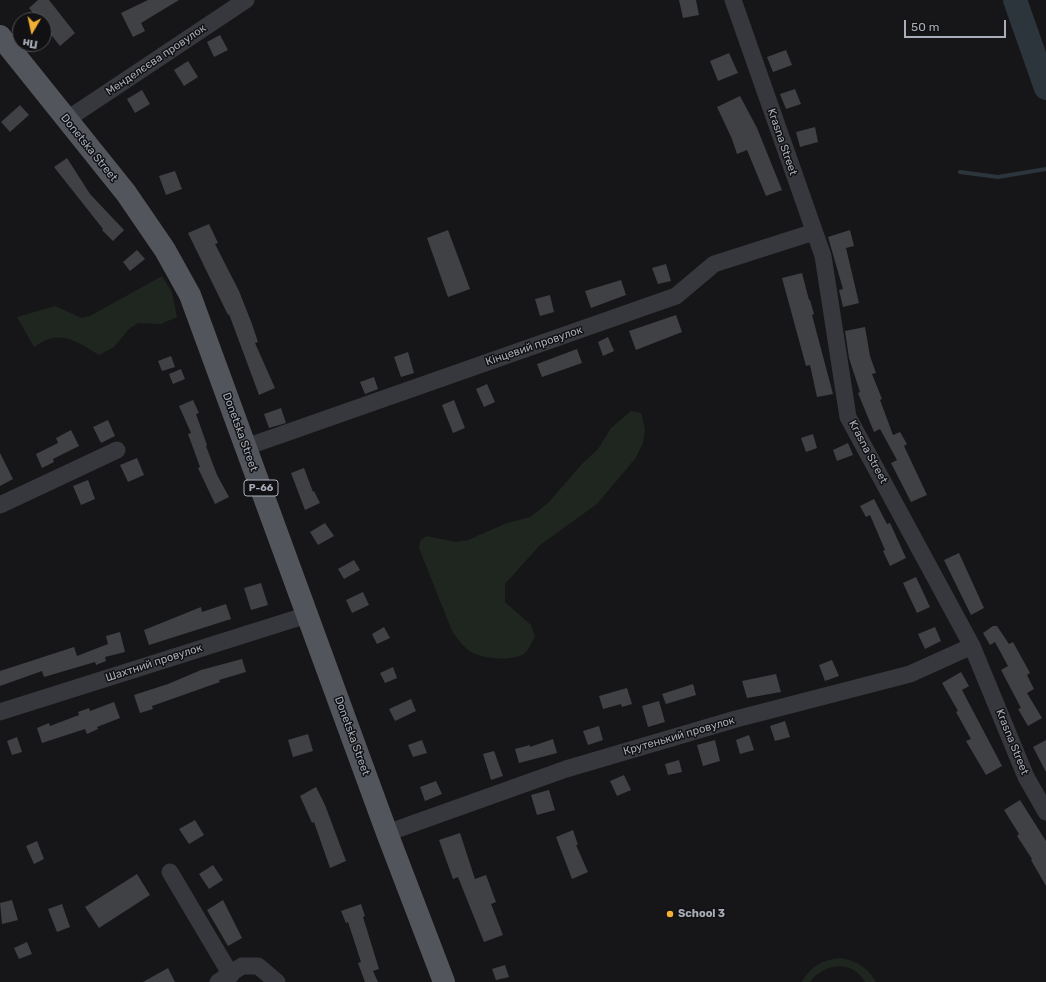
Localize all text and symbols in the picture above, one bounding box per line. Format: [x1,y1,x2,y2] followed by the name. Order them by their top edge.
[12,12,52,52] north arrow
[906,12,1008,38] scale bar
[911,20,939,34] text: 50 m
[104,22,208,98] street label: Менделєєва провулок
[22,36,39,51] text: Пн
[764,107,800,177] street label: Krasna Street
[58,112,120,184] street label: Donetska Street
[484,323,584,369] street label: Кінцевий провулок
[220,391,260,473] street label: Donetska Street
[846,418,890,486] street label: Krasna Street
[244,480,278,496] road number: Р-66
[104,641,204,685] street label: Шахтний провулок
[332,695,372,777] street label: Donetska Street
[993,707,1031,777] street label: Krasna Street
[622,714,736,758] street label: Крутенький провулок
[678,907,725,921] place label: School 3
[665,909,675,919] marker: School 3

